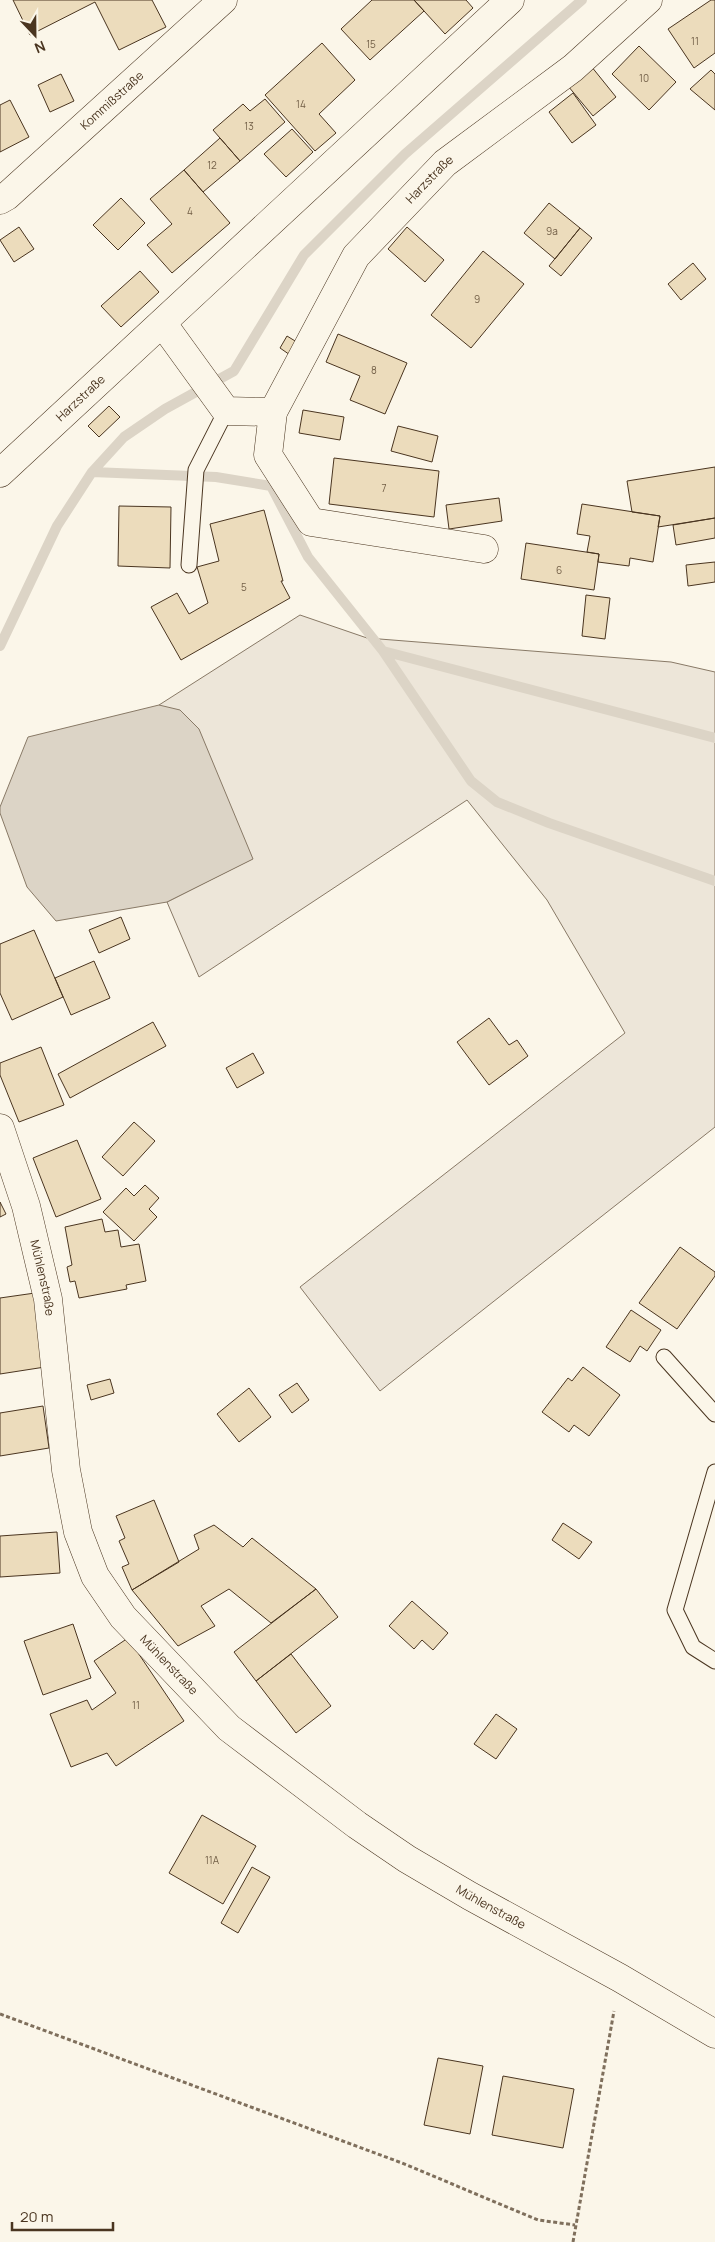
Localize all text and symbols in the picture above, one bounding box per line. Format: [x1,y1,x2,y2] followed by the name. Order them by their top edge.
[10,10,60,60] north arrow
[691,34,699,48] house number: 11
[32,37,48,58] text: N
[366,37,376,51] house number: 15
[76,67,147,134] street label: Kommißstraße
[639,71,649,85] house number: 10
[296,97,306,111] house number: 14
[244,119,254,133] house number: 13
[402,151,457,207] street label: Harzstraße
[207,158,217,172] house number: 12
[187,204,193,218] house number: 4
[546,224,558,238] house number: 9a
[474,292,480,306] house number: 9
[371,363,377,377] house number: 8
[52,371,109,425] street label: Harzstraße
[381,481,387,495] house number: 7
[556,563,562,577] house number: 6
[241,580,247,594] house number: 5
[26,1238,59,1317] street label: Mühlenstraße
[136,1631,202,1698] street label: Mühlenstraße
[132,1698,140,1712] house number: 11
[205,1853,220,1867] house number: 11A
[453,1881,529,1933] street label: Mühlenstraße
[12,2200,114,2232] scale bar
[20,2206,53,2227] text: 20 m

